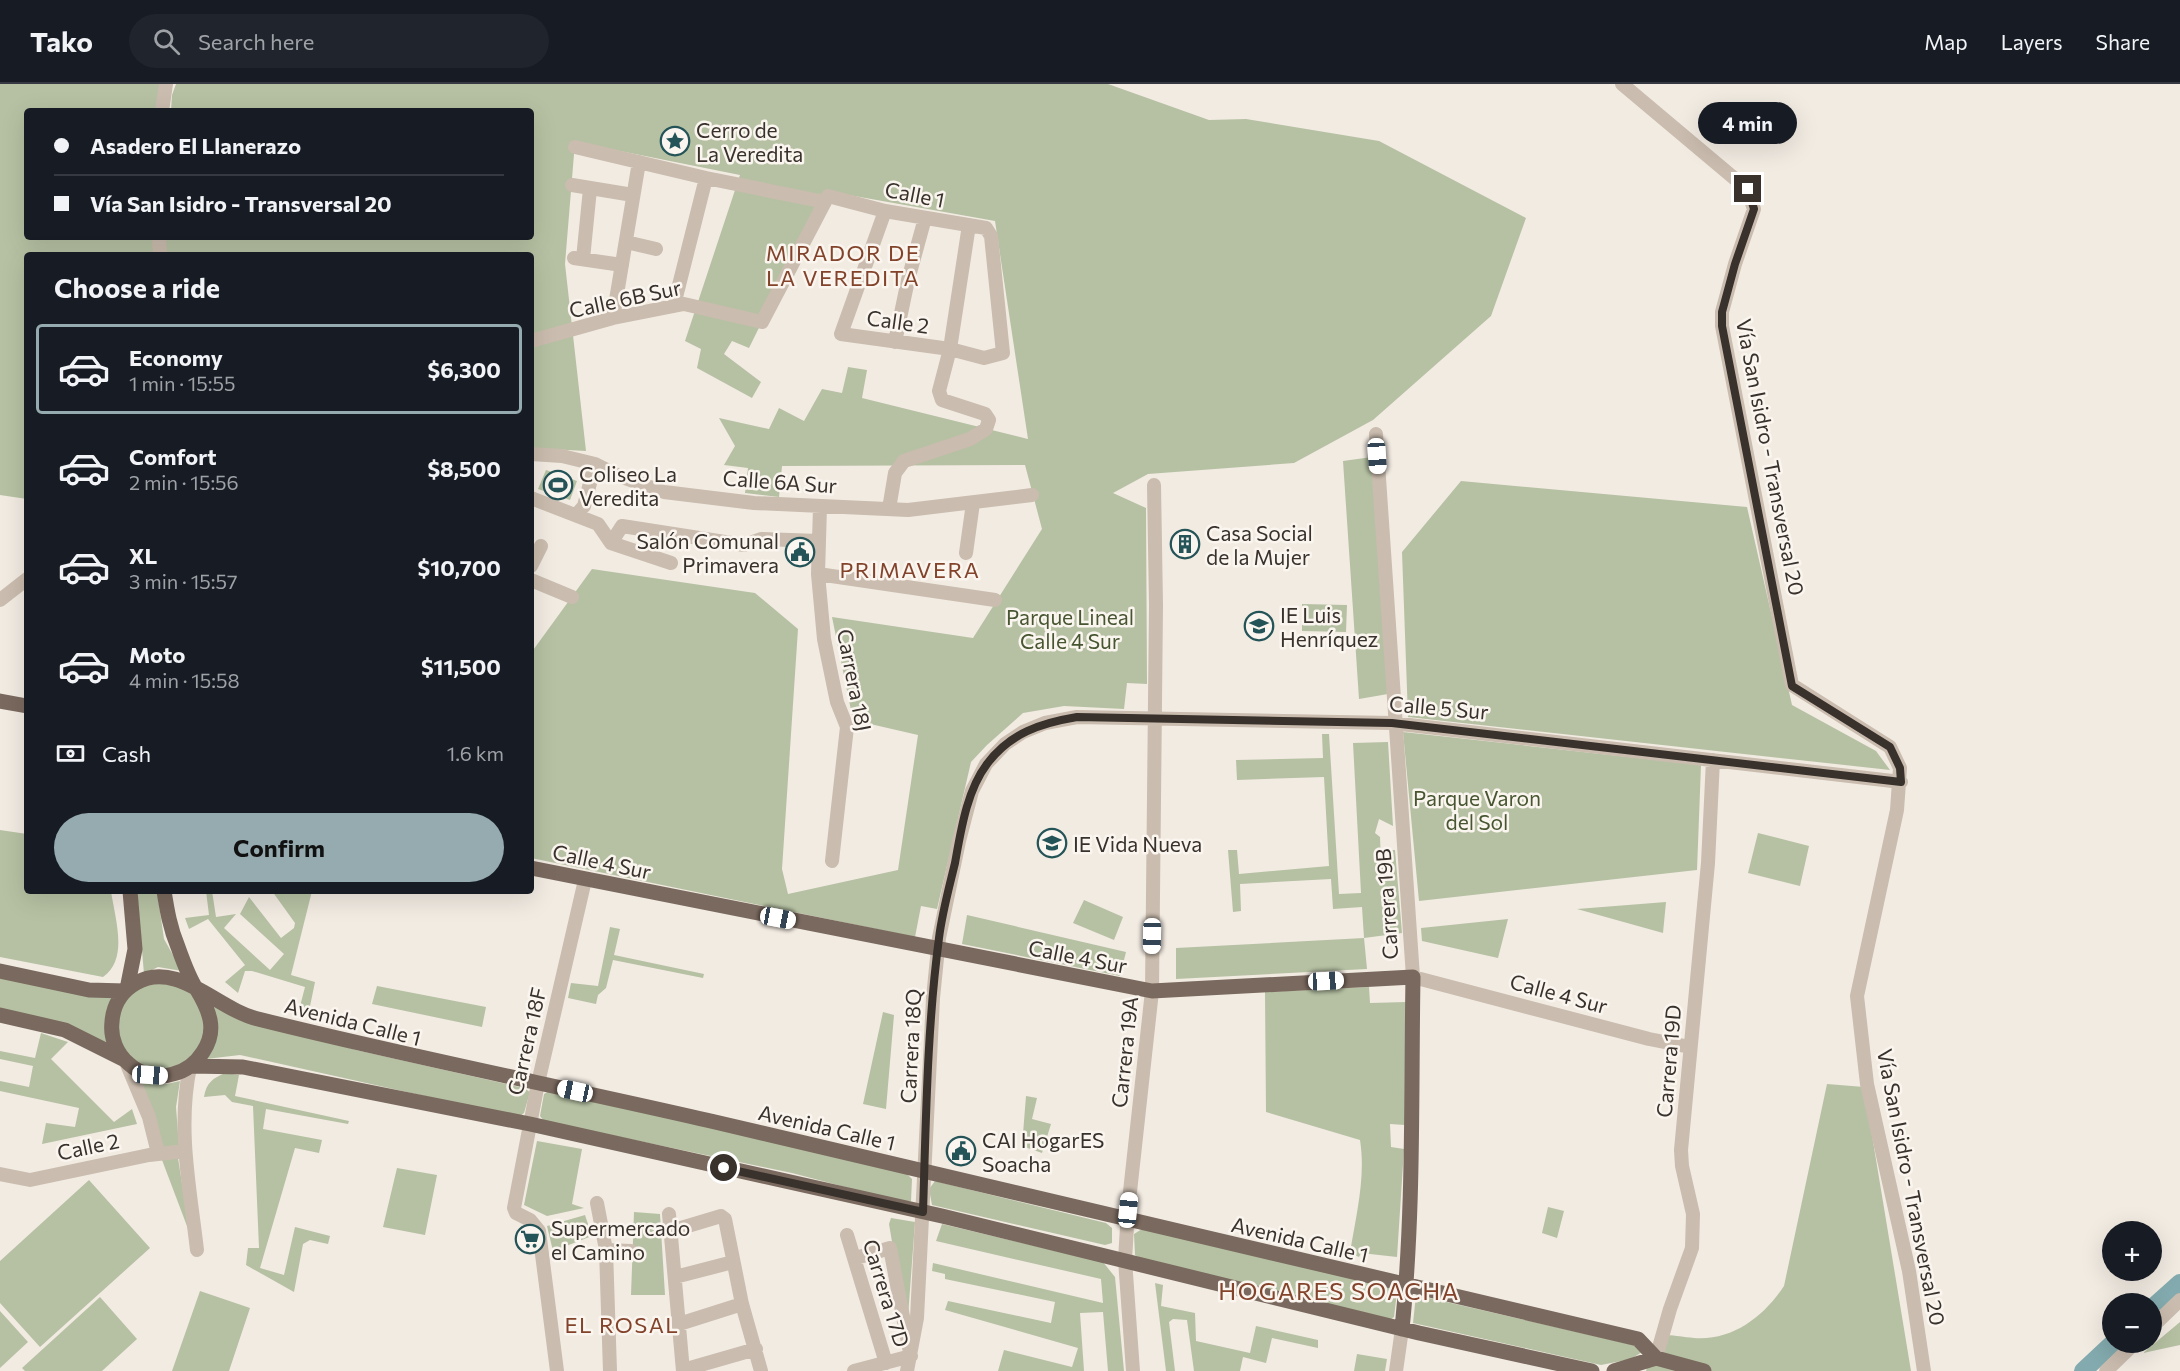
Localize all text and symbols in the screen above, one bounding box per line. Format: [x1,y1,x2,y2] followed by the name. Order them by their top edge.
[129,14,549,68] search box
[30,24,93,58] text: Tako
[150,25,183,58] icon: search
[198,28,314,55] text: Search here
[1924,29,1968,54] text: Map
[2001,29,2063,54] text: Layers
[2096,29,2150,54] text: Share
[1698,102,1798,144] callout: 4 min
[1722,111,1773,135] text: 4 min
[696,117,803,166] place label: Cerro de La Veredita
[659,125,691,157] place icon: Cerro de La Veredita
[90,132,301,159] text: Asadero El Llanerazo
[1734,175,1761,202] route end
[883,176,947,212] street label: Calle 1
[90,190,392,217] text: Vía San Isidro - Transversal 20
[766,239,920,291] district label: MIRADOR DE LA VEREDITA
[54,271,220,304] text: Choose a ride
[567,274,683,322] street label: Calle 6B Sur
[865,304,931,338] street label: Calle 2
[1732,317,1810,597] street label: Vía San Isidro - Transversal 20
[57,342,111,396] icon: car
[129,344,223,371] text: Economy
[428,356,501,383] text: $6,300
[129,371,236,395] text: 1 min · 15:55
[1367,437,1387,475] car
[57,441,111,495] icon: car
[129,443,217,470] text: Comfort
[427,455,501,482] text: $8,500
[579,461,677,510] place label: Coliseo La Veredita
[722,465,838,497] street label: Calle 6A Sur
[542,469,574,501] sports icon: Coliseo La Veredita
[129,470,239,494] text: 2 min · 15:56
[1206,520,1313,569] place label: Casa Social de la Mujer
[636,528,779,577] place label: Salón Comunal Primavera
[1169,528,1201,560] building icon: Casa Social de la Mujer
[784,536,816,568] public building icon: Salón Comunal Primavera
[57,540,111,594] icon: car
[129,542,157,569] text: XL
[418,554,501,581] text: $10,700
[840,556,980,583] district label: PRIMAVERA
[129,569,237,593] text: 3 min · 15:57
[1280,602,1378,651] place label: IE Luis Henríquez
[1006,604,1134,653] park label: Parque Lineal Calle 4 Sur
[1243,610,1275,642] school or university icon: IE Luis Henríquez
[833,627,877,733] street label: Carrera 18J
[57,639,111,693] icon: car
[129,641,185,668] text: Moto
[421,653,501,680] text: $11,500
[129,668,240,692] text: 4 min · 15:58
[1388,690,1490,724] street label: Calle 5 Sur
[54,737,87,770] icon: cash
[102,740,151,767] text: Cash
[447,741,504,765] text: 1.6 km
[1413,785,1541,834] park label: Parque Varon del Sol
[54,813,504,882] button: Confirm
[1036,827,1068,859] school or university icon: IE Vida Nueva
[1073,831,1202,856] place label: IE Vida Nueva
[550,838,654,884] street label: Calle 4 Sur
[1370,848,1402,960] street label: Carrera 19B
[759,906,797,930] car
[1143,918,1161,954] car
[1026,934,1130,978] street label: Calle 4 Sur
[1507,968,1611,1018] street label: Calle 4 Sur
[1308,971,1344,991] car
[501,985,551,1097] street label: Carrera 18F
[895,988,925,1104] street label: Carrera 18Q
[282,992,424,1050] street label: Avenida Calle 1
[1106,995,1142,1109] street label: Carrera 19A
[1651,1004,1685,1118] street label: Carrera 19D
[1873,1047,1951,1327] street label: Vía San Isidro - Transversal 20
[131,1065,169,1085] car
[556,1078,594,1104] car
[756,1099,898,1155] street label: Avenida Calle 1
[55,1127,121,1165] street label: Calle 2
[982,1127,1104,1176] place label: CAI HogarES Soacha
[945,1135,977,1167] public building icon: CAI HogarES Soacha
[710,1154,737,1181] route start
[1117,1191,1139,1229] car
[1229,1211,1371,1267] street label: Avenida Calle 1
[551,1215,690,1264] place label: Supermercado el Camino
[2102,1221,2162,1353] map controls
[2102,1221,2162,1281] button: +
[514,1223,546,1255] supermarket icon: Supermercado el Camino
[859,1236,915,1350] street label: Carrera 17D
[1218,1276,1460,1305] district label: HOGARES SOACHA
[2102,1293,2162,1353] button: −
[565,1311,679,1338] district label: EL ROSAL

